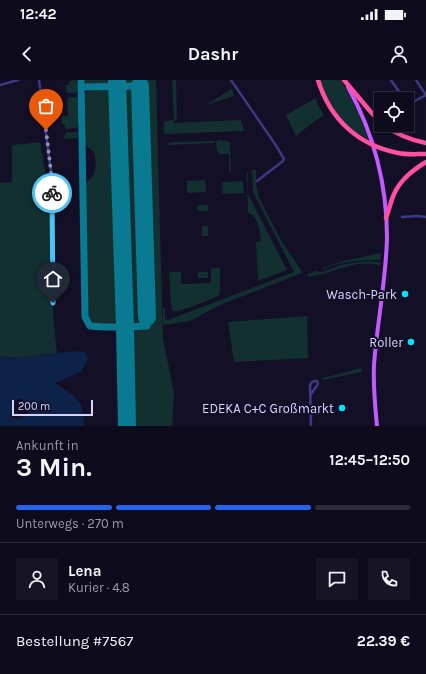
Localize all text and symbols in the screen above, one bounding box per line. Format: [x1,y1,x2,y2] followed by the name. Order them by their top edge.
[20,5,56,23] text: 12:42
[16,43,38,65] icon: back
[188,43,238,65] text: Dashr
[388,43,410,65] icon: person
[29,89,63,130] pin
[374,92,414,132] map controls
[374,92,414,132] button: locate
[35,95,57,117] icon: bag
[32,173,72,213] courier
[41,182,63,204] icon: bike
[36,262,70,303] pin
[42,268,64,290] icon: home
[326,287,397,302] place label: Wasch-Park
[400,289,410,299] marker: Wasch-Park
[369,335,403,350] place label: Roller
[406,337,416,347] marker: Roller
[12,398,93,417] scale bar
[18,400,50,413] text: 200 m
[202,401,334,416] place label: EDEKA C+C Großmarkt
[337,403,347,413] marker: EDEKA C+C Großmarkt
[16,438,79,453] text: Ankunft in
[329,451,410,469] text: 12:45–12:50
[16,452,92,483] text: 3 Min.
[16,516,124,531] text: Unterwegs · 270 m
[16,558,58,600] button: person
[316,558,358,600] button: chat
[368,558,410,600] button: phone
[68,562,101,580] text: Lena
[68,580,130,595] text: Kurier · 4.8
[16,632,133,650] text: Bestellung #7567
[357,632,410,650] text: 22.39 €

